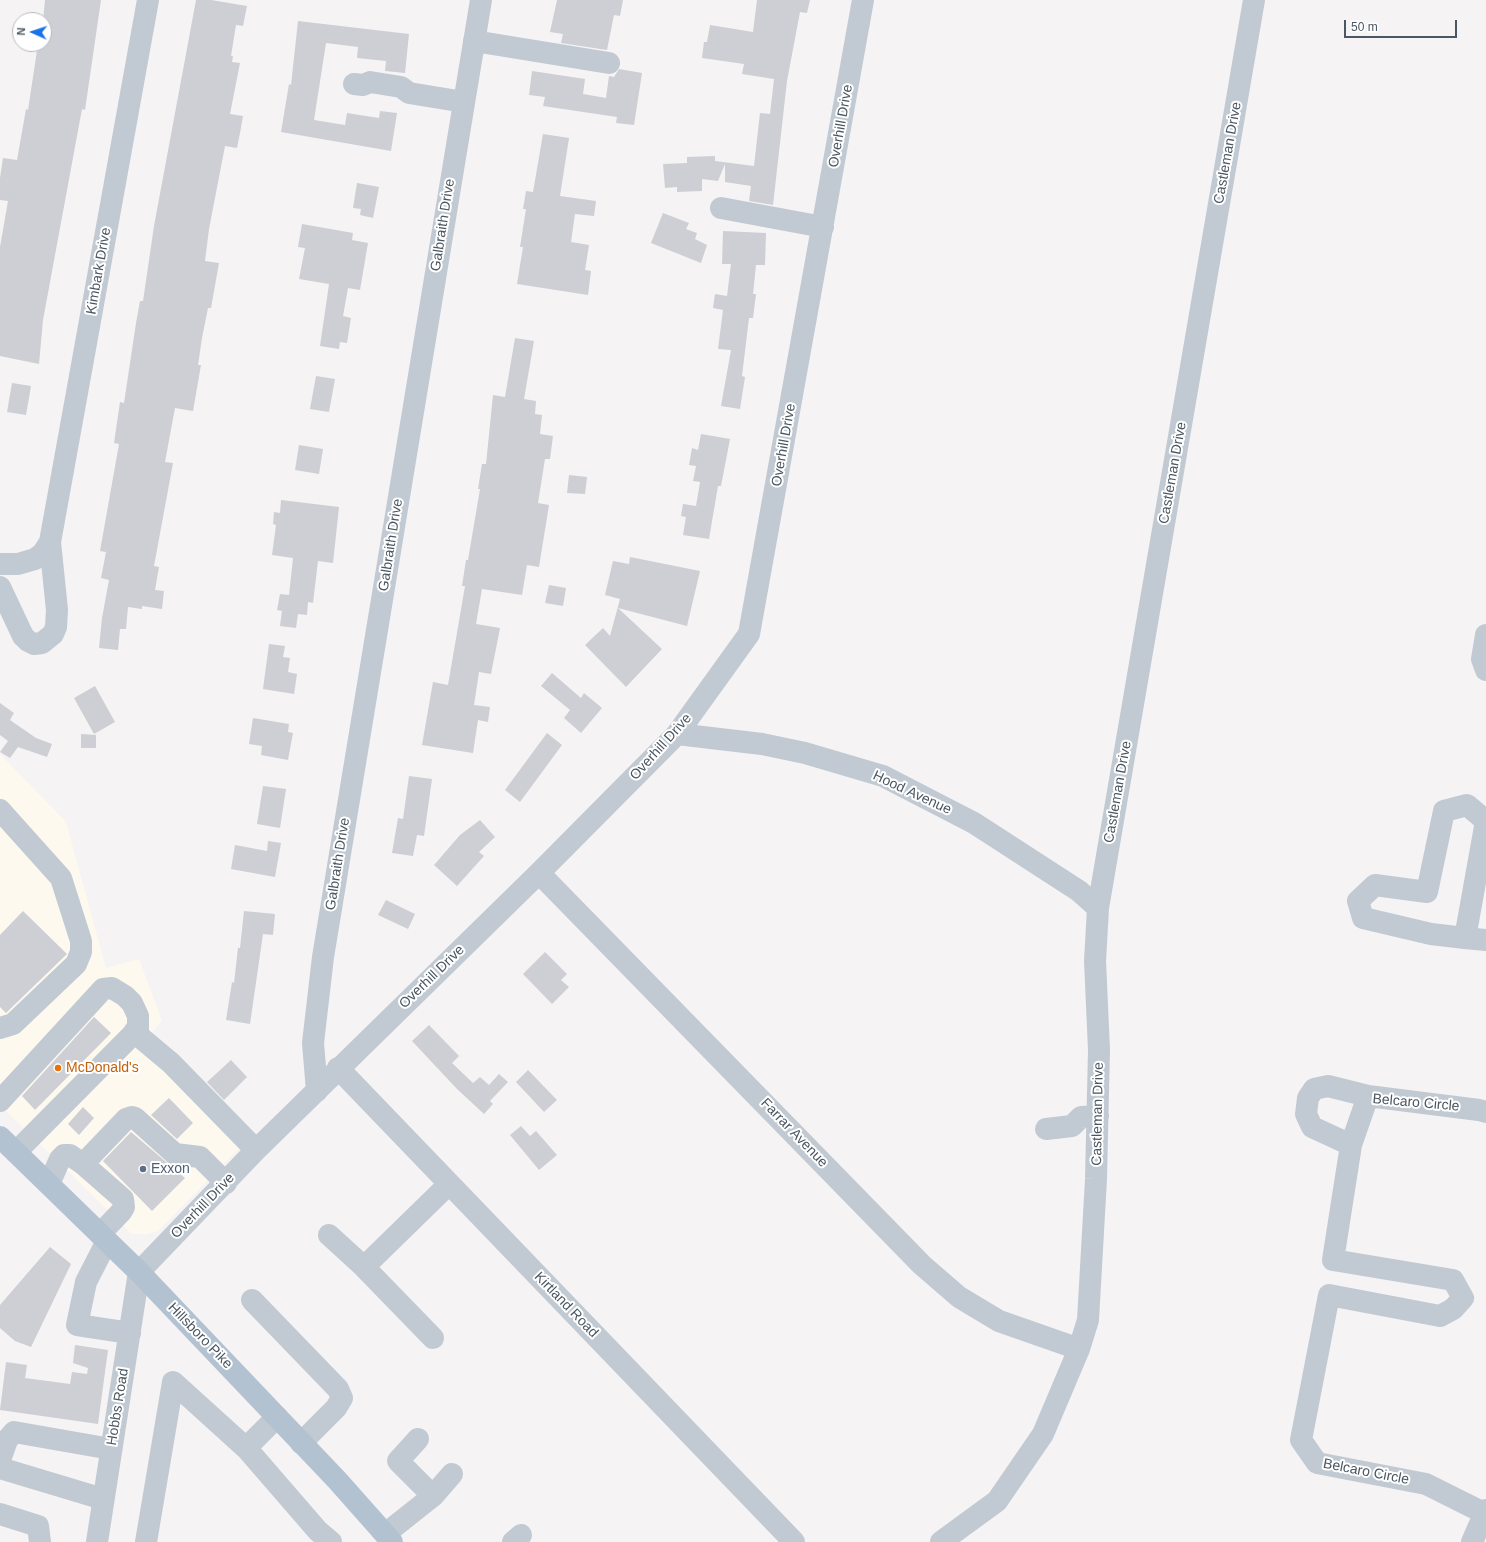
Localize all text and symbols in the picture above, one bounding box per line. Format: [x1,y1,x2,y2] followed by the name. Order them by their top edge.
[12,12,52,52] north arrow
[1346,12,1459,38] scale bar
[1351,20,1378,34] text: 50 m
[15,27,27,36] text: N
[825,83,857,169] street label: Overhill Drive
[1211,101,1245,205] street label: Castleman Drive
[427,178,459,272] street label: Galbraith Drive
[83,226,115,316] street label: Kimbark Drive
[768,402,800,488] street label: Overhill Drive
[1156,421,1190,525] street label: Castleman Drive
[375,498,407,592] street label: Galbraith Drive
[627,710,695,784] street label: Overhill Drive
[1101,740,1135,844] street label: Castleman Drive
[870,768,954,818] street label: Hood Avenue
[322,817,354,911] street label: Galbraith Drive
[396,942,468,1012] street label: Overhill Drive
[66,1060,139,1076] place label: McDonald's
[1089,1062,1107,1166] street label: Castleman Drive
[53,1063,63,1073] marker: McDonald's
[1372,1091,1460,1115] street label: Belcaro Circle
[757,1095,831,1171] street label: Farrar Avenue
[151,1161,190,1177] place label: Exxon
[138,1164,148,1174] marker: Exxon
[168,1170,238,1242] street label: Overhill Drive
[530,1269,602,1341] street label: Kirtland Road
[164,1299,236,1373] street label: Hillsboro Pike
[104,1367,132,1447] street label: Hobbs Road
[1322,1455,1410,1489] street label: Belcaro Circle

